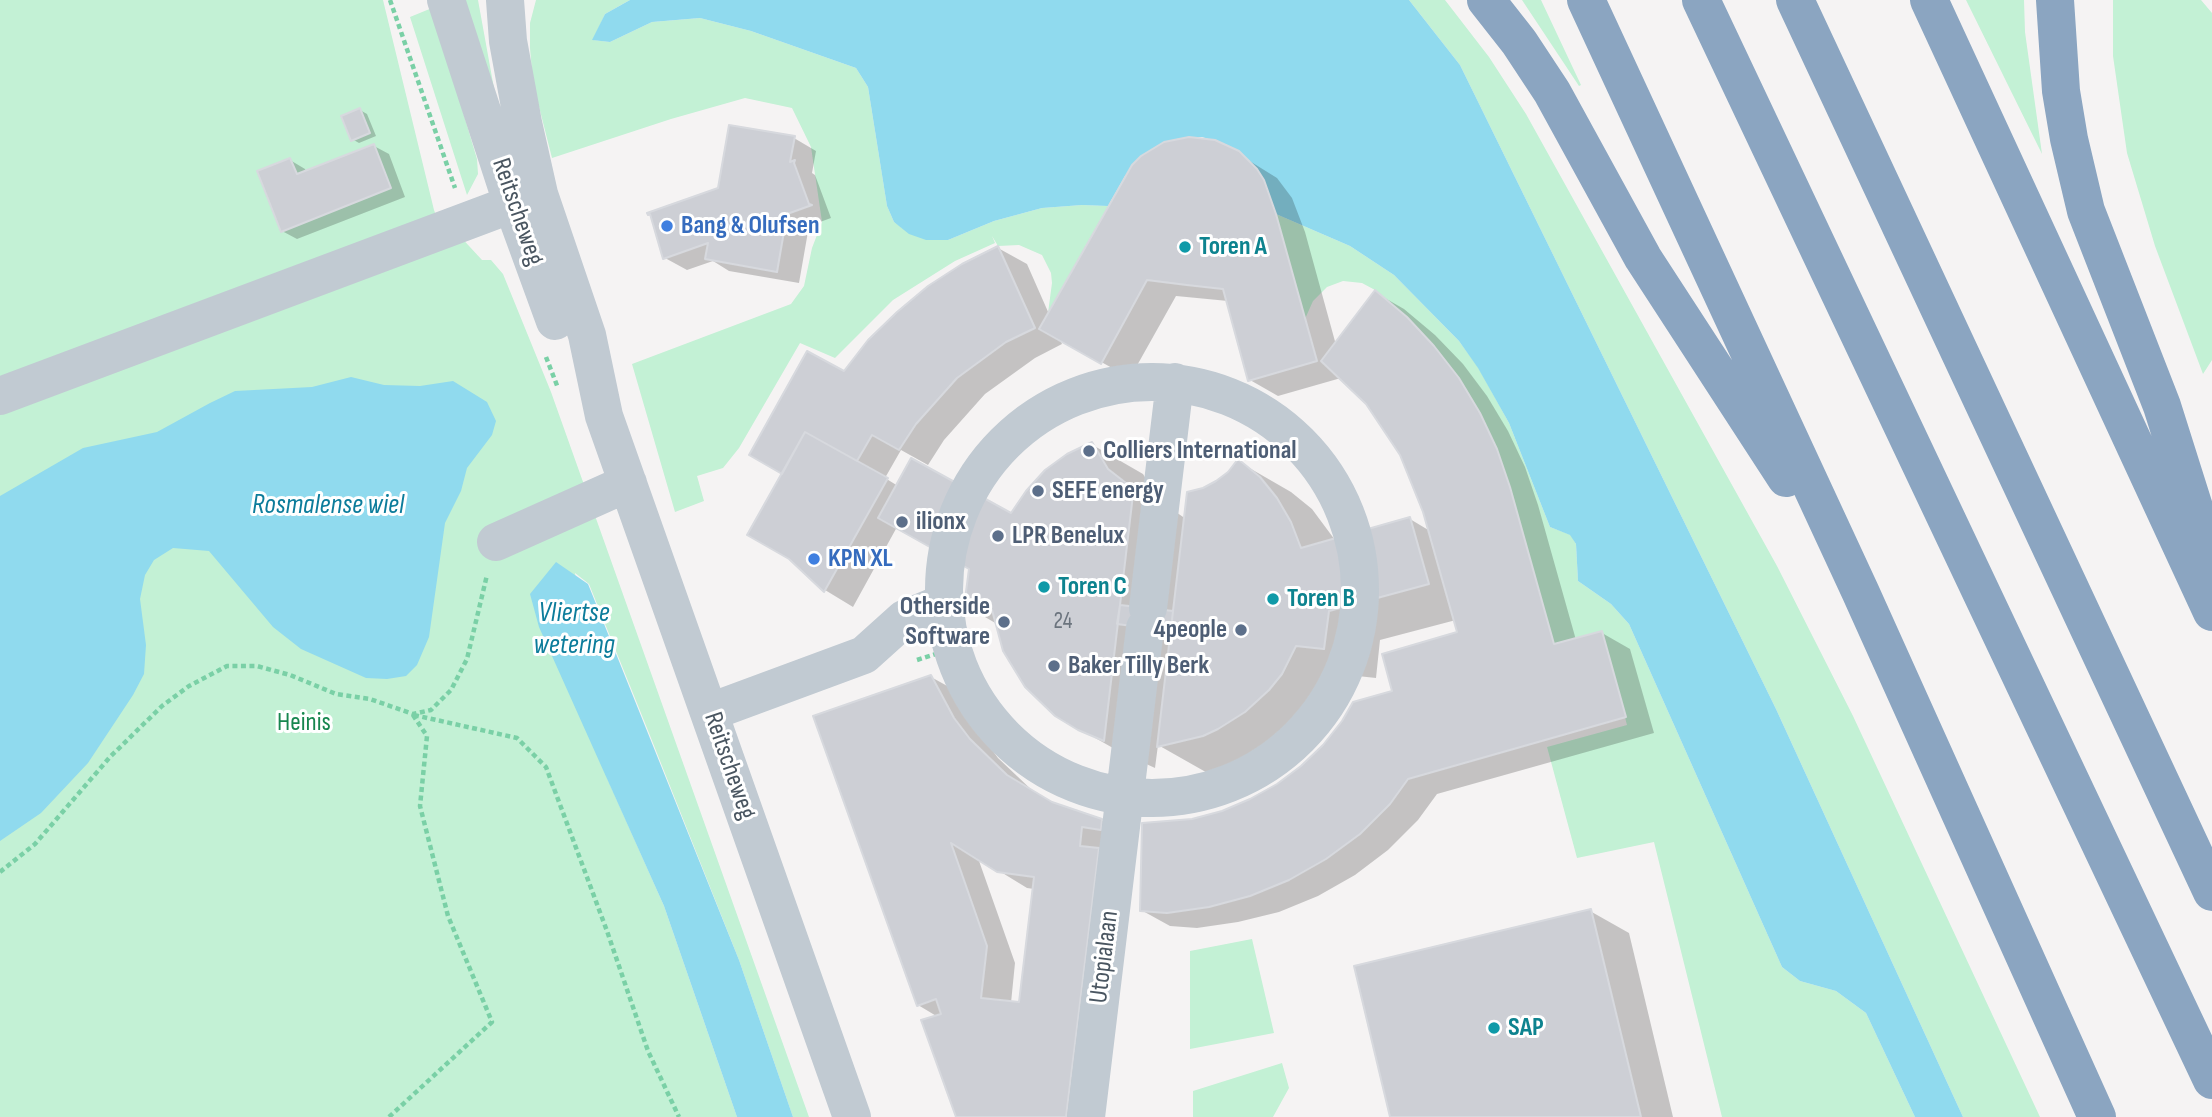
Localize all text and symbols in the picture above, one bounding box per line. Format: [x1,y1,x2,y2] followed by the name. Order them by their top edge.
[484,154,550,270] street label: Reitscheweg
[681,210,820,242] place label: Bang & Olufsen
[659,218,675,234] marker: Bang & Olufsen
[1199,231,1267,263] place label: Toren A
[1177,239,1193,255] marker: Toren A
[1103,435,1297,467] place label: Colliers International
[1081,443,1097,459] marker: Colliers International
[1052,475,1164,507] place label: SEFE energy
[1030,483,1046,499] marker: SEFE energy
[252,489,404,523] water label: Rosmalense wiel
[916,506,966,538] place label: ilionx
[894,514,910,530] marker: ilionx
[1012,520,1124,552] place label: LPR Benelux
[990,528,1006,544] marker: LPR Benelux
[828,543,893,575] place label: KPN XL
[806,551,822,567] marker: KPN XL
[1058,571,1127,603] place label: Toren C
[1036,579,1052,595] marker: Toren C
[1287,583,1355,615] place label: Toren B
[900,591,990,652] place label: Otherside Software
[1265,591,1281,607] marker: Toren B
[533,597,615,663] water label: Vliertse wetering
[1054,608,1072,636] house number: 24
[996,614,1012,630] marker: Otherside Software
[1154,614,1227,646] place label: 4people
[1233,622,1249,638] marker: 4people
[1068,650,1209,682] place label: Baker Tilly Berk
[1046,658,1062,674] marker: Baker Tilly Berk
[277,707,331,739] park label: Heinis
[696,708,762,824] street label: Reitscheweg
[1084,909,1126,1005] street label: Utopialaan
[1508,1012,1544,1044] place label: SAP
[1486,1020,1502,1036] marker: SAP

